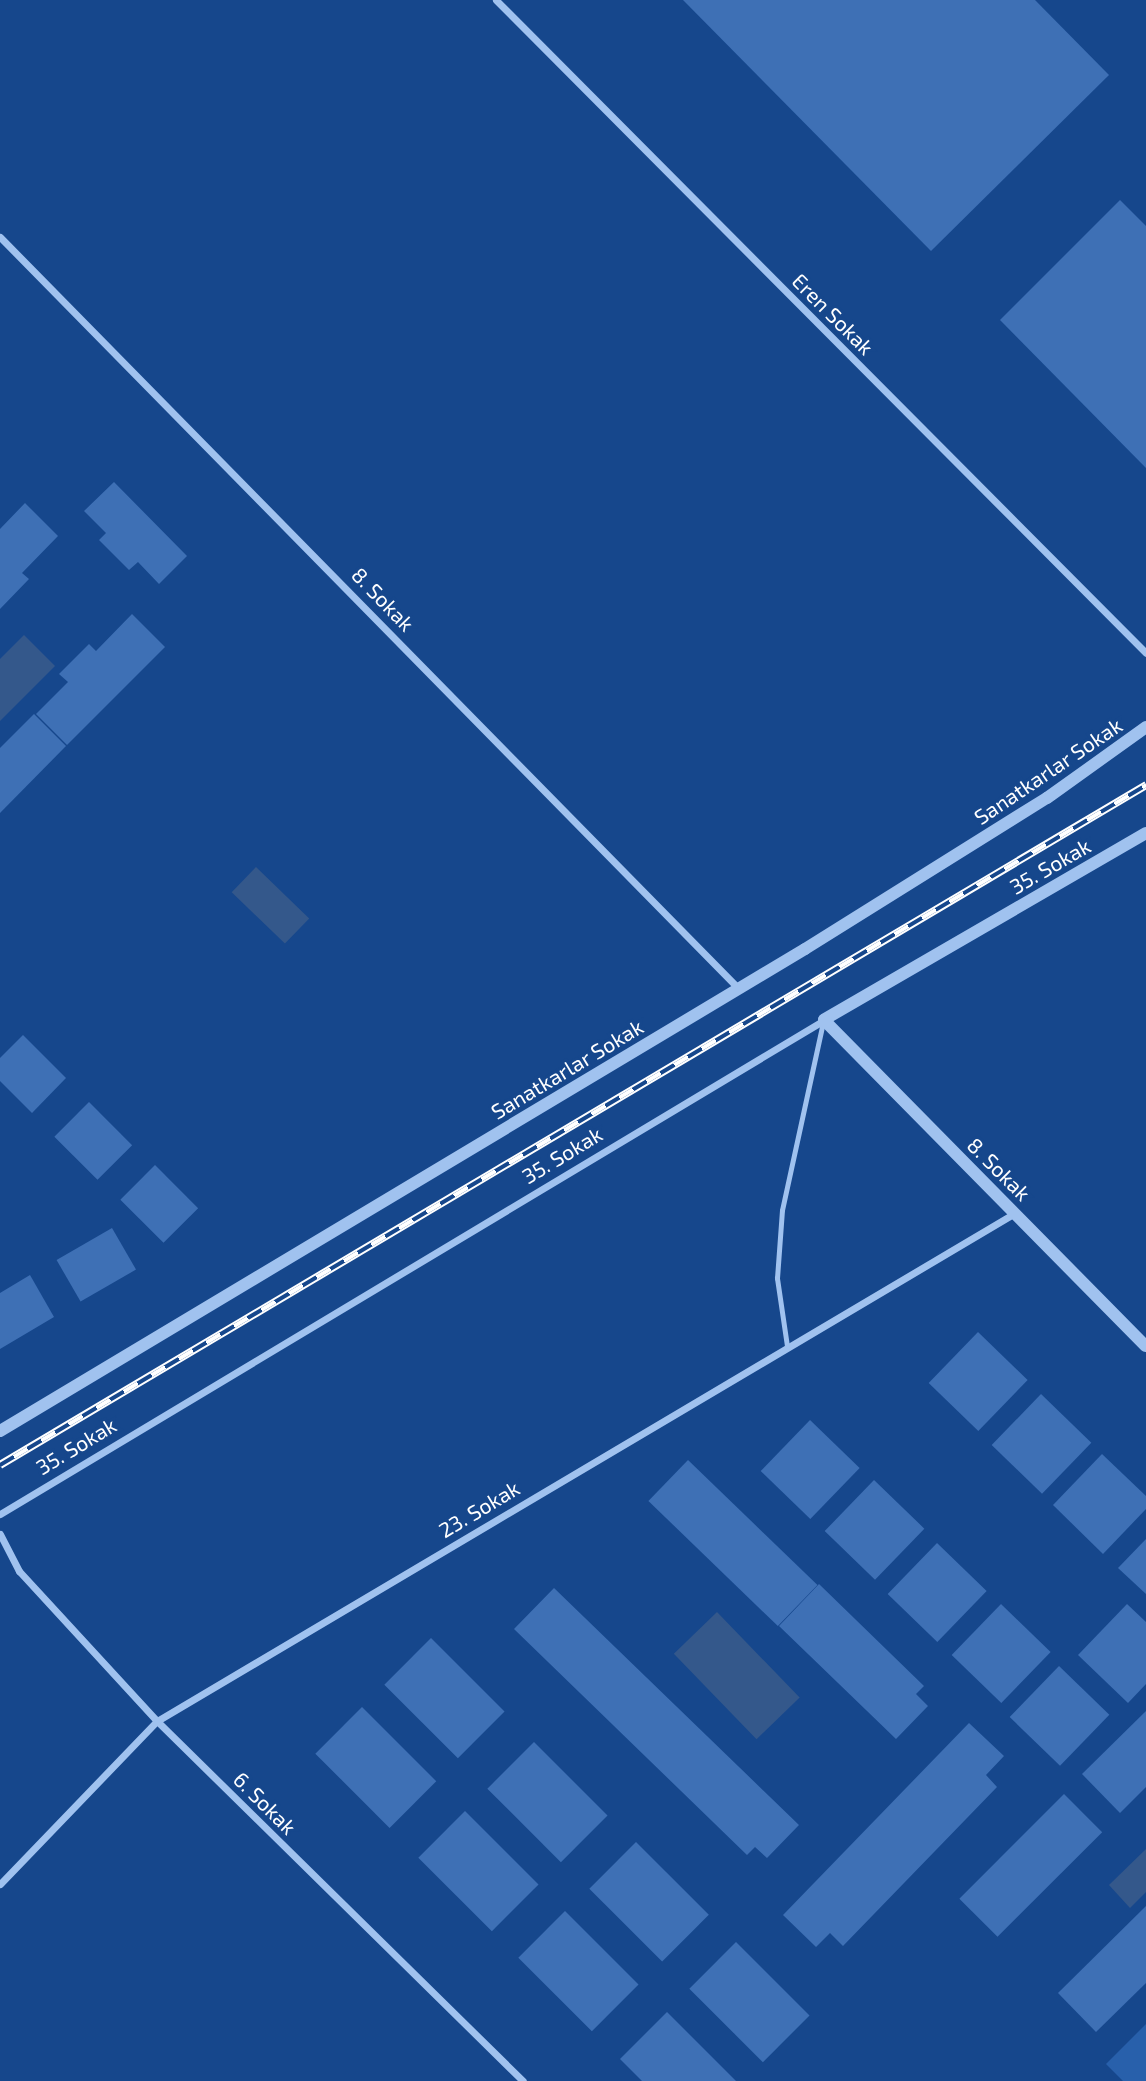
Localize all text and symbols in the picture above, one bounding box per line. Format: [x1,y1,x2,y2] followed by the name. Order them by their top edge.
[787,268,879,360] street label: Eren Sokak
[347,562,419,636] street label: 8. Sokak
[969,712,1127,830] street label: Sanatkarlar Sokak
[1005,833,1095,899] street label: 35. Sokak
[486,1014,648,1124] street label: Sanatkarlar Sokak
[517,1121,607,1189] street label: 35. Sokak
[962,1132,1036,1206] street label: 8. Sokak
[31,1412,121,1480] street label: 35. Sokak
[434,1475,524,1543] street label: 23. Sokak
[228,1766,302,1840] street label: 6. Sokak

